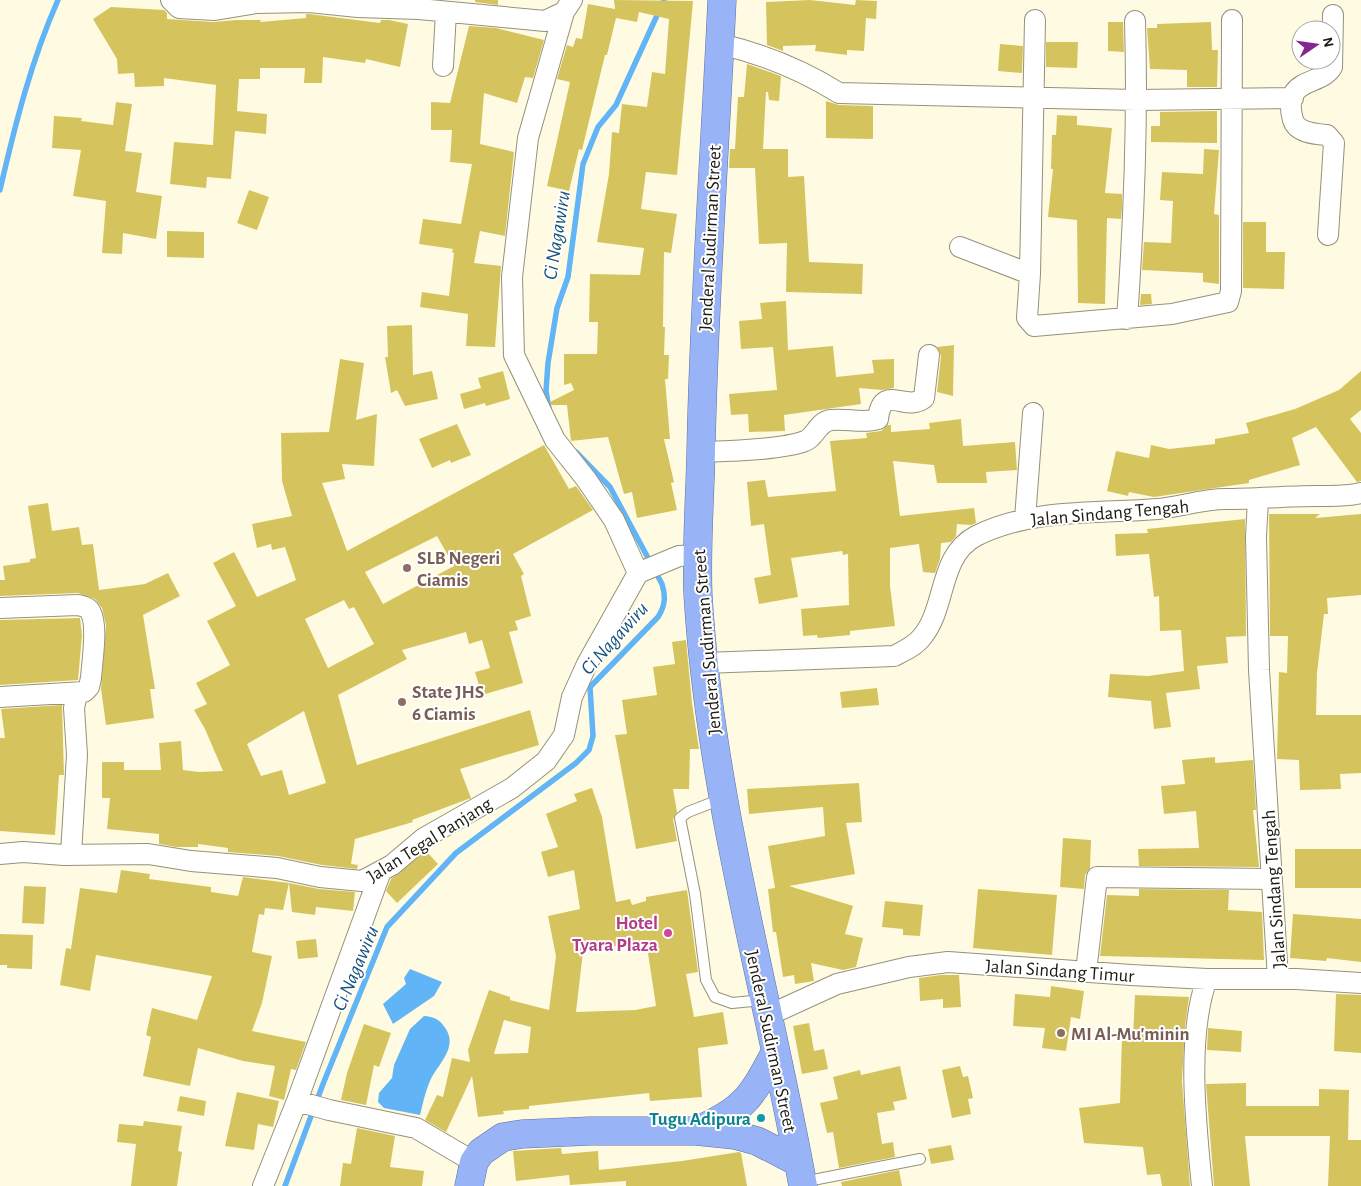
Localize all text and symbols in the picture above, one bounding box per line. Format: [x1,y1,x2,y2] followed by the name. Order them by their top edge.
[1291,20,1341,70] north arrow
[1320,36,1336,49] text: N
[696,145,725,331] street label: Jenderal Sudirman Street
[540,189,574,281] water label: Ci Nagawiru
[1030,497,1190,530] street label: Jalan Sindang Tengah
[690,548,725,735] street label: Jenderal Sudirman Street
[417,549,500,590] place label: SLB Negeri Ciamis
[401,562,413,574] marker: SLB Negeri Ciamis
[577,599,652,679] water label: Ci Nagawiru
[412,683,484,724] place label: State JHS 6 Ciamis
[396,696,408,708] marker: State JHS 6 Ciamis
[364,794,496,886] street label: Jalan Tegal Panjang
[1259,809,1290,969] street label: Jalan Sindang Tengah
[572,914,658,955] place label: Hotel Tyara Plaza
[329,923,383,1014] water label: Ci Nagawiru
[662,927,674,939] marker: Hotel Tyara Plaza
[742,948,799,1134] street label: Jenderal Sudirman Street
[985,957,1135,986] street label: Jalan Sindang Timur
[1071,1025,1189,1044] place label: MI Al-Mu'minin
[1055,1027,1067,1039] marker: MI Al-Mu'minin
[649,1110,751,1129] place label: Tugu Adipura
[755,1112,767,1124] marker: Tugu Adipura

